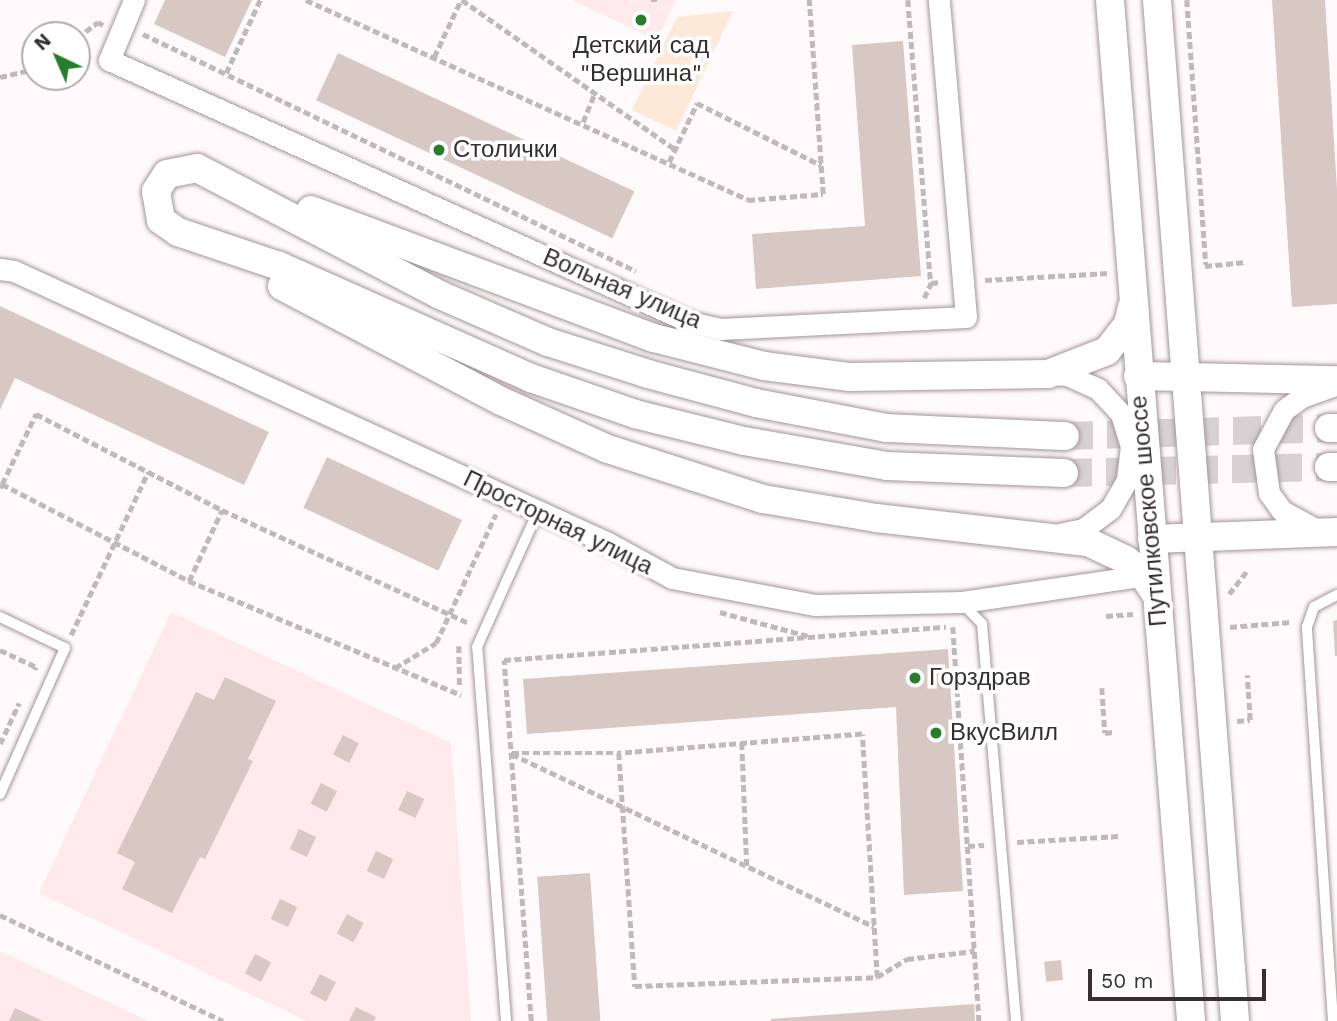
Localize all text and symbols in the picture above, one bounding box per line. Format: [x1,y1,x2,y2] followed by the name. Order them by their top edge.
[633,12,649,28] marker: Детский сад "Вершина"
[21,21,91,91] north arrow
[29,29,56,55] text: N
[573,32,709,88] place label: Детский сад "Вершина"
[453,136,558,164] place label: Столички
[431,142,447,158] marker: Столички
[539,243,705,335] street label: Вольная улица
[1125,394,1173,628] street label: Путилковское шоссе
[459,465,657,581] street label: Просторная улица
[929,664,1031,692] place label: Горздрав
[907,670,923,686] marker: Горздрав
[950,719,1058,747] place label: ВкусВилл
[928,725,944,741] marker: ВкусВилл
[1092,954,1270,998] scale bar
[1101,968,1153,993] text: 50 m

